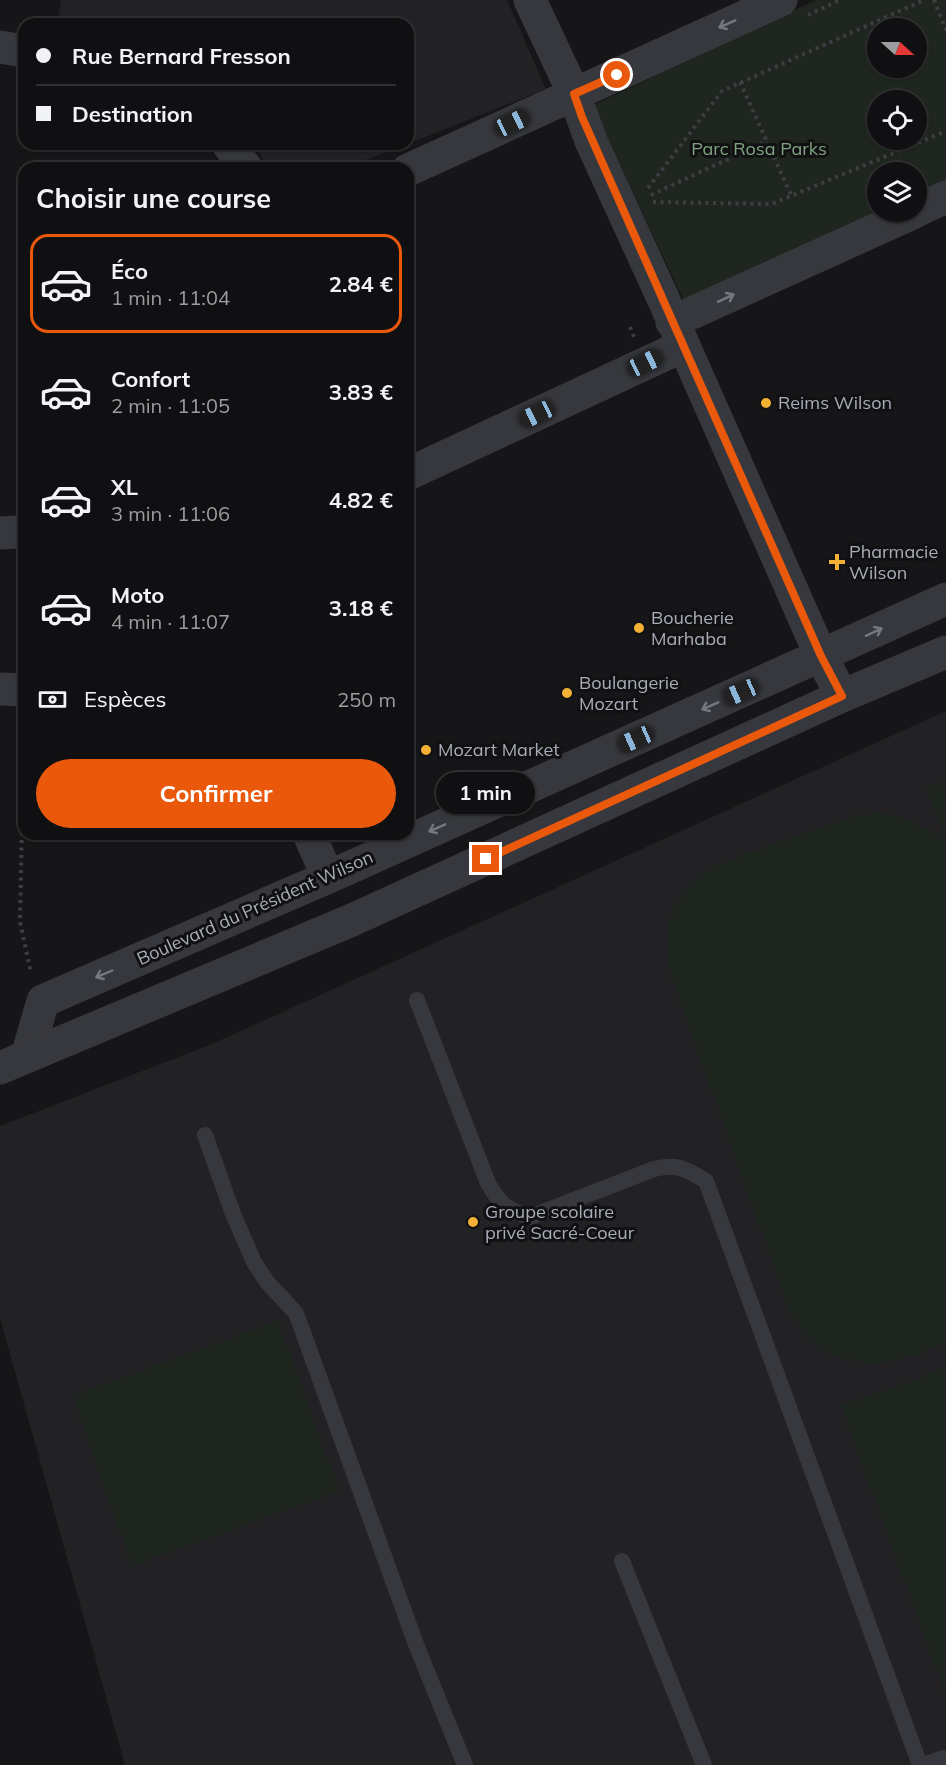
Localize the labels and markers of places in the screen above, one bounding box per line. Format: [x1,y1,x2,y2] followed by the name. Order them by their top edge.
[778,391,892,414] place label: Reims Wilson
[759,396,773,410] marker: Reims Wilson
[849,540,938,584] place label: Pharmacie Wilson
[830,555,844,569] marker: Pharmacie Wilson
[651,606,734,650] place label: Boucherie Marhaba
[632,621,646,635] marker: Boucherie Marhaba
[579,671,679,715] place label: Boulangerie Mozart
[560,686,574,700] marker: Boulangerie Mozart
[438,738,560,761] place label: Mozart Market
[419,743,433,757] marker: Mozart Market
[485,1200,635,1244] place label: Groupe scolaire privé Sacré-Coeur
[466,1215,480,1229] marker: Groupe scolaire privé Sacré-Coeur

